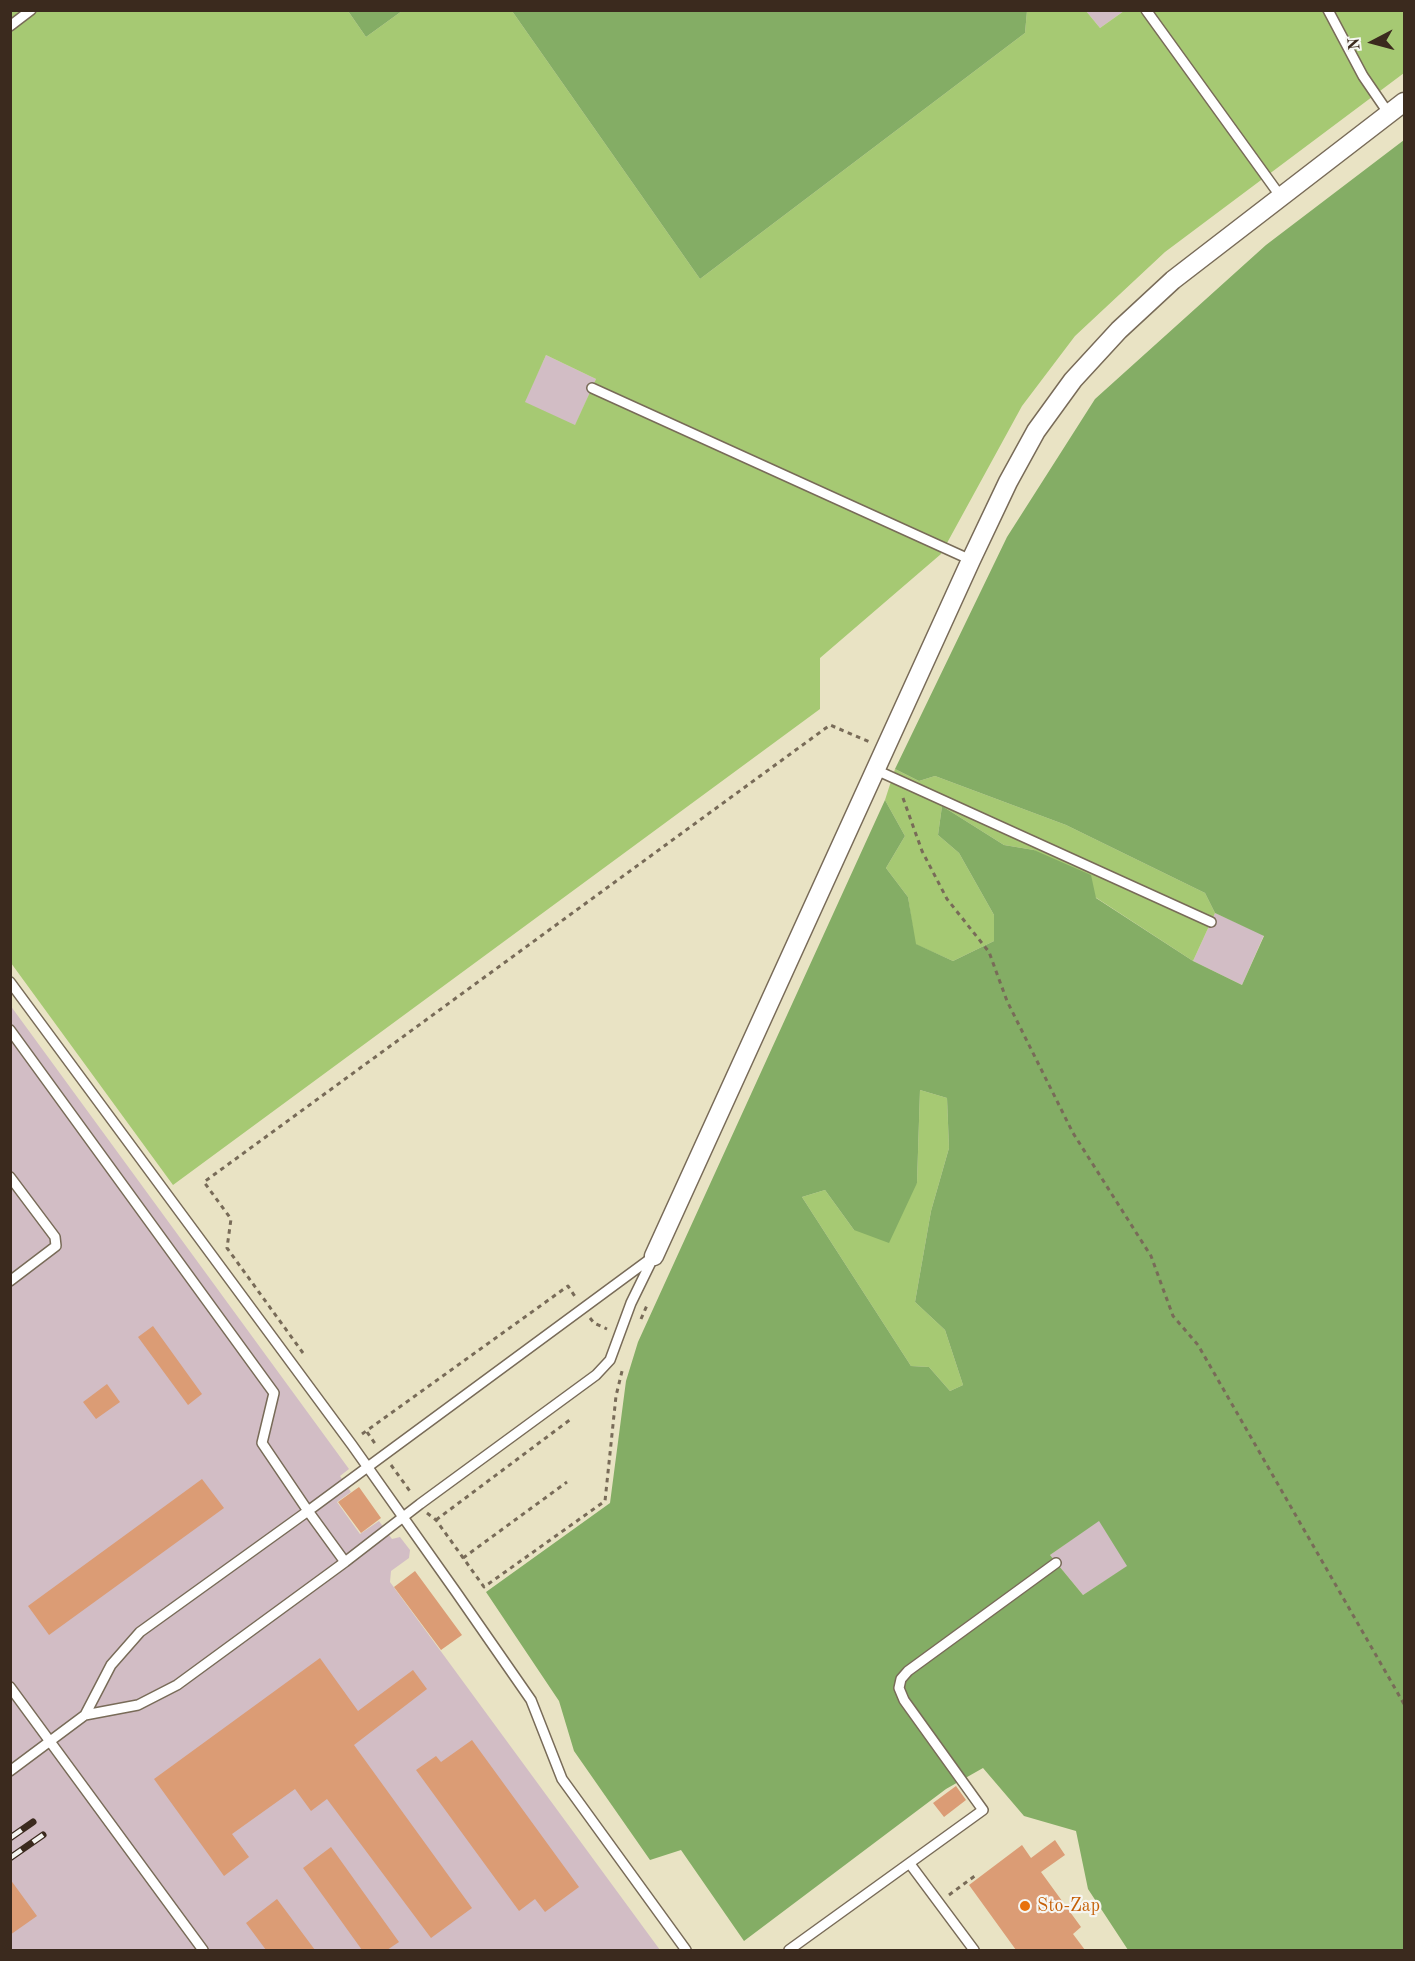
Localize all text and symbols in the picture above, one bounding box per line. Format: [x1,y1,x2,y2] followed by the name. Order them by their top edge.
[1343,12,1403,72] north arrow
[1347,37,1364,51] text: N
[1037,1895,1100,1917] place label: Sto-Zap
[1018,1899,1032,1913] marker: Sto-Zap

